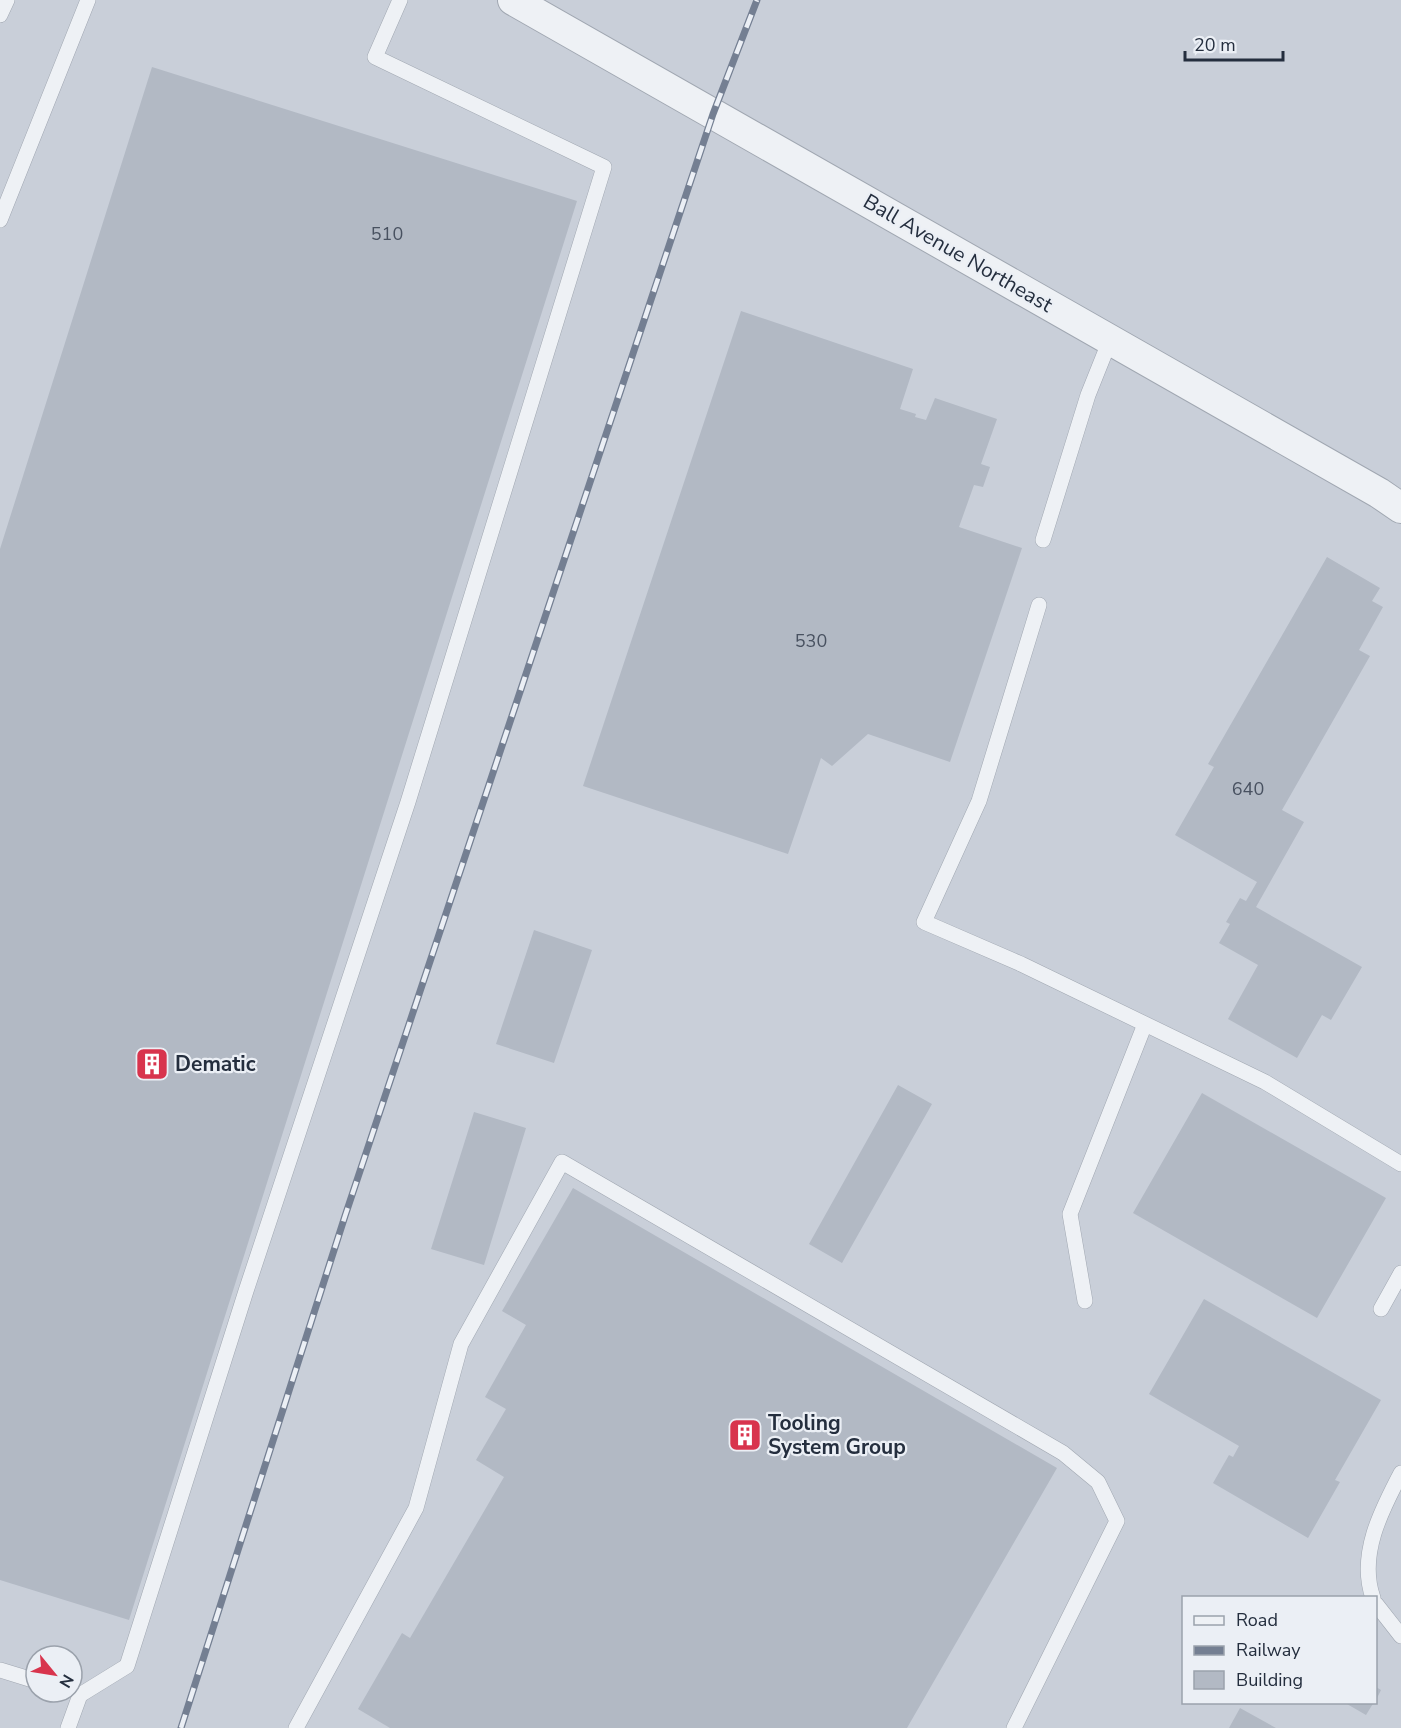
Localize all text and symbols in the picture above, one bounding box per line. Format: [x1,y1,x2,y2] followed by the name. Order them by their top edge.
[1185,24,1282,62] scale bar
[1194,33,1236,57] text: 20 m
[858,187,1058,319] street label: Ball Avenue Northeast
[371,222,403,246] house number: 510
[795,629,827,653] house number: 530
[1232,777,1264,801] house number: 640
[134,1046,170,1082] building icon: Dematic
[175,1050,256,1078] place label: Dematic
[768,1409,906,1461] place label: Tooling System Group
[727,1417,763,1453] building icon: Tooling System Group
[1182,1596,1377,1704] legend
[1236,1608,1278,1632] text: Road
[1236,1638,1301,1662] text: Railway
[24,1644,84,1704] north arrow
[1236,1668,1303,1692] text: Building
[54,1670,79,1692] text: N

